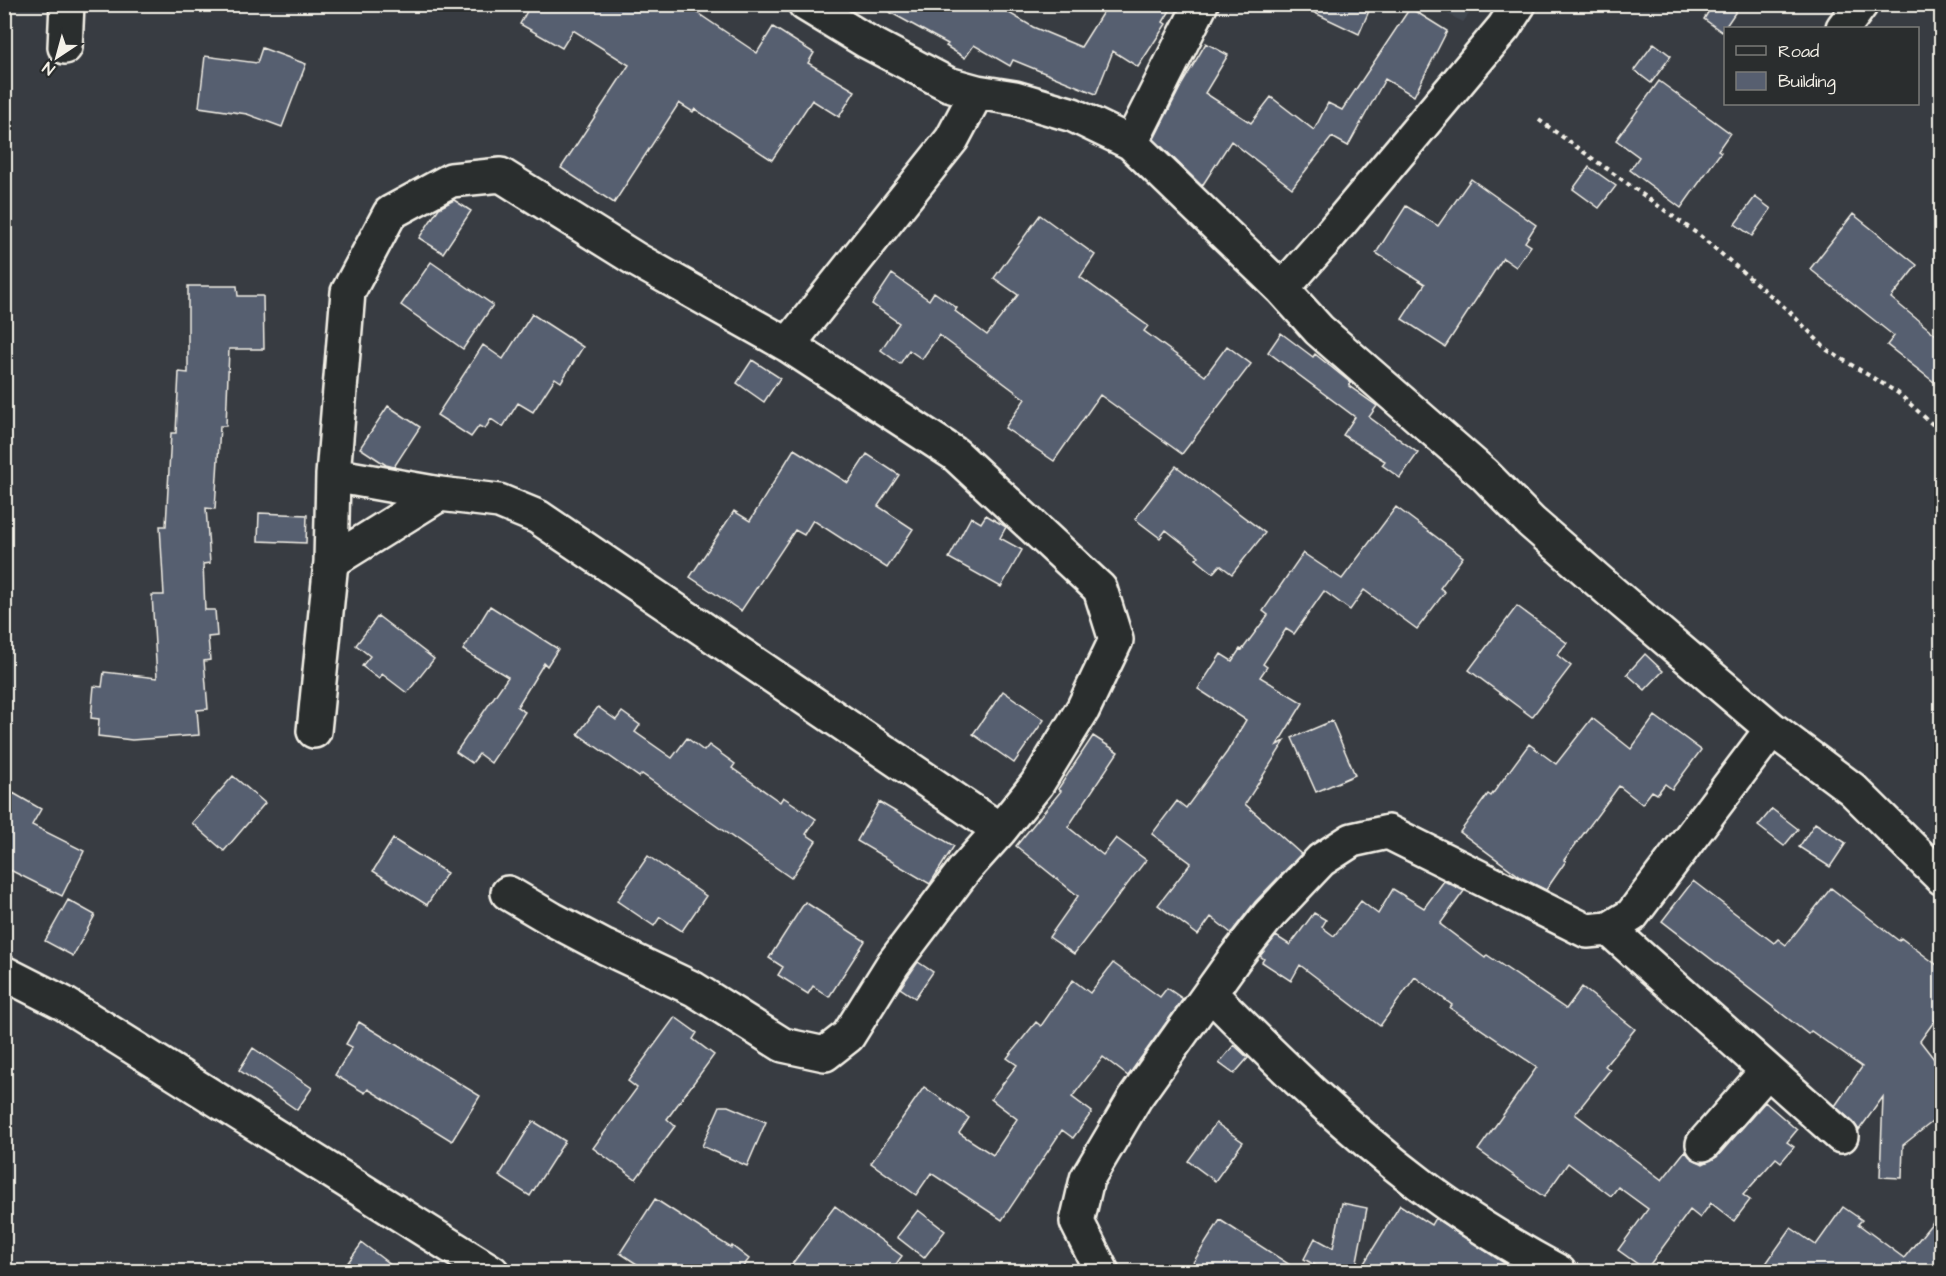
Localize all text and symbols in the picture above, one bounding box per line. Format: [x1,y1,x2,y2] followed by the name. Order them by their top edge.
[27,27,87,87] north arrow
[1724,27,1919,105] legend
[1778,39,1819,64] text: Road
[38,56,59,80] text: N
[1778,69,1836,95] text: Building

